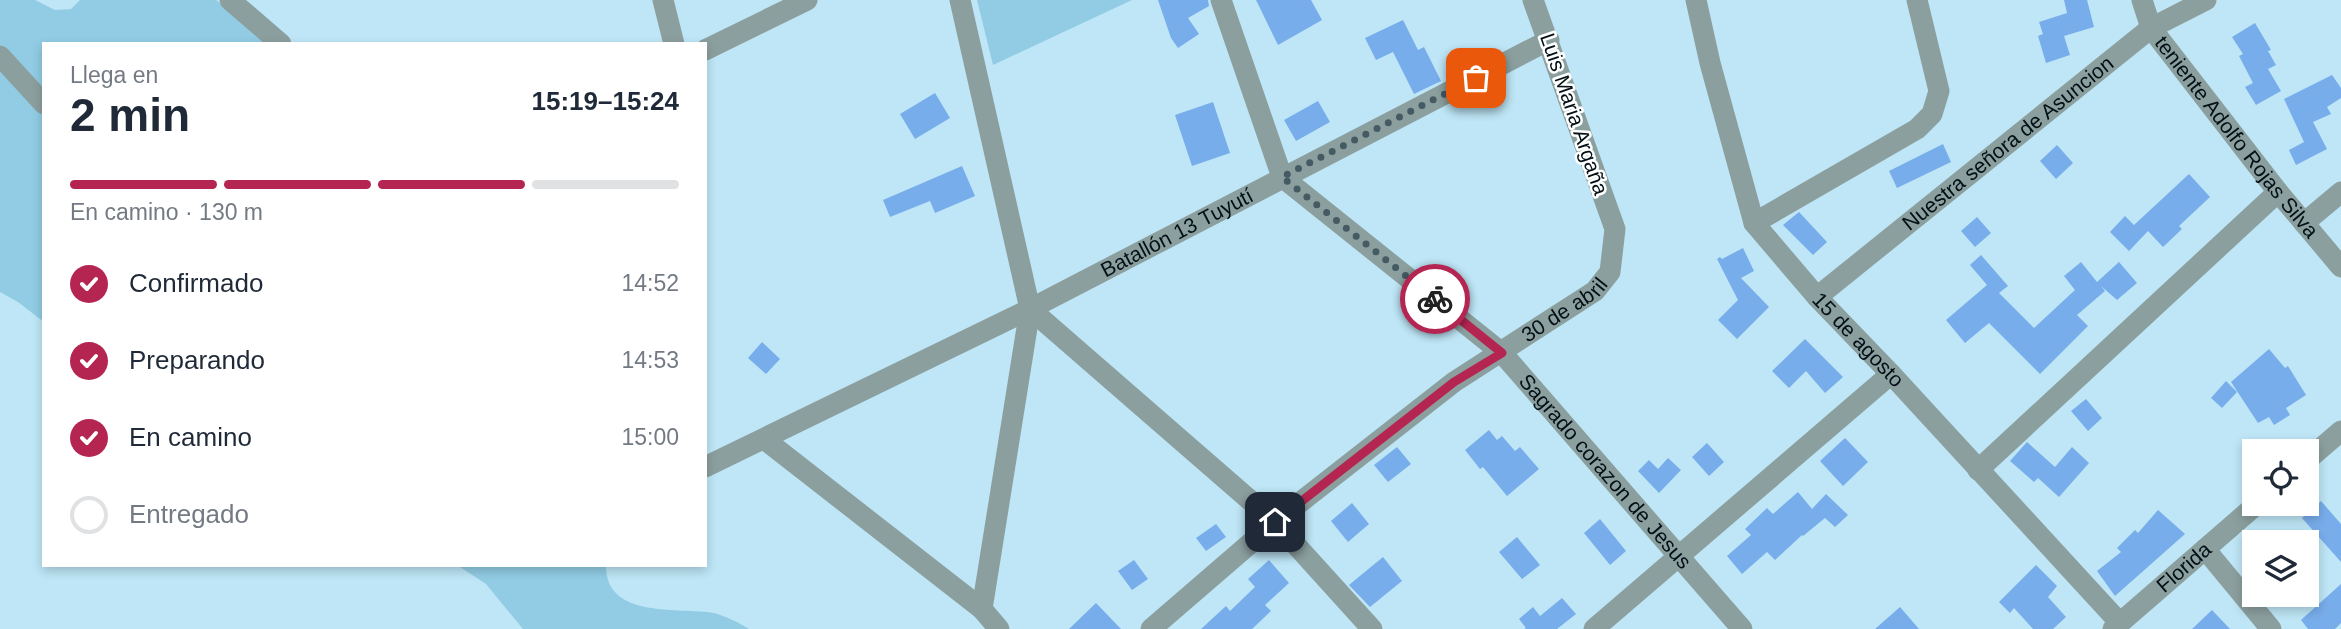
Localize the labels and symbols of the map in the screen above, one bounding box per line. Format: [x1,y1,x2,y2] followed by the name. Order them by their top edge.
[1536,30,1613,198] street label: Luis Maria Argaña
[2151,31,2324,242] street label: teniente Adolfo Rojas Silva
[1446,48,1506,108] pin
[1897,51,2118,235] street label: Nuestra señora de Asuncion
[1097,183,1257,281] street label: Batallón 13 Tuyutí
[1400,264,1470,334] courier
[1517,273,1612,346] street label: 30 de abril
[1808,288,1909,391] street label: 15 de agosto
[1515,369,1696,573] street label: Sagrado corazon de Jesus
[1245,492,1305,552] pin
[2152,537,2216,597] street label: Florida

